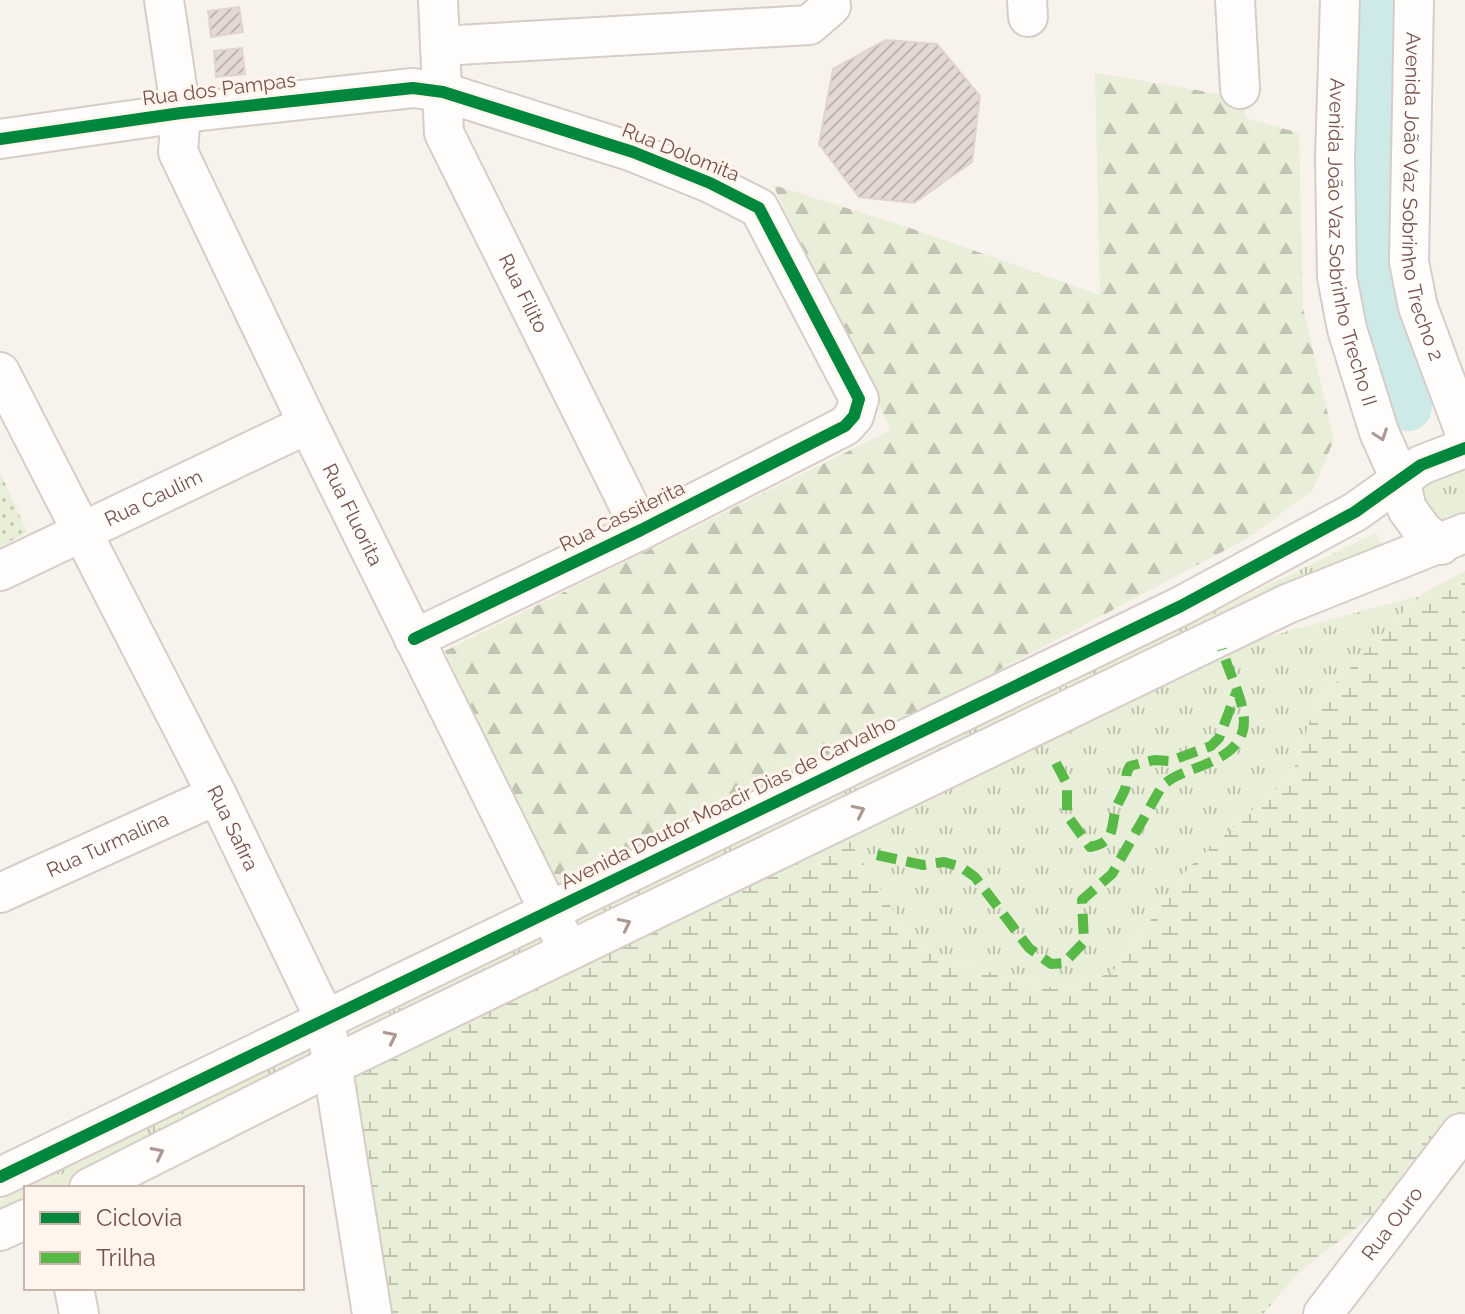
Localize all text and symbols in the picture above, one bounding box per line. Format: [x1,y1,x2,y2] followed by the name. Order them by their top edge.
[1396,32,1449,364] street label: Avenida João Vaz Sobrinho Trecho 2
[141,68,297,110] street label: Rua dos Pampas
[1323,78,1382,409] street label: Avenida João Vaz Sobrinho Trecho II
[619,118,743,186] street label: Rua Dolomita
[494,250,553,337] street label: Rua Filito
[1371,428,1388,442] one-way arrow
[318,460,388,570] street label: Rua Fluorita
[101,464,206,531] street label: Rua Caulim
[555,475,689,557] street label: Rua Cassiterita
[556,710,900,894] street label: Avenida Doutor Moacir Dias de Carvalho
[202,781,264,874] street label: Rua Safira
[851,805,866,821] one-way arrow
[43,806,172,882] street label: Rua Turmalina
[617,918,632,934] one-way arrow
[383,1031,397,1047] one-way arrow
[150,1147,165,1163] one-way arrow
[1356,1182,1428,1265] street label: Rua Ouro
[24,1186,304,1290] legend
[96,1203,182,1232] text: Ciclovia
[96,1243,156,1272] text: Trilha

